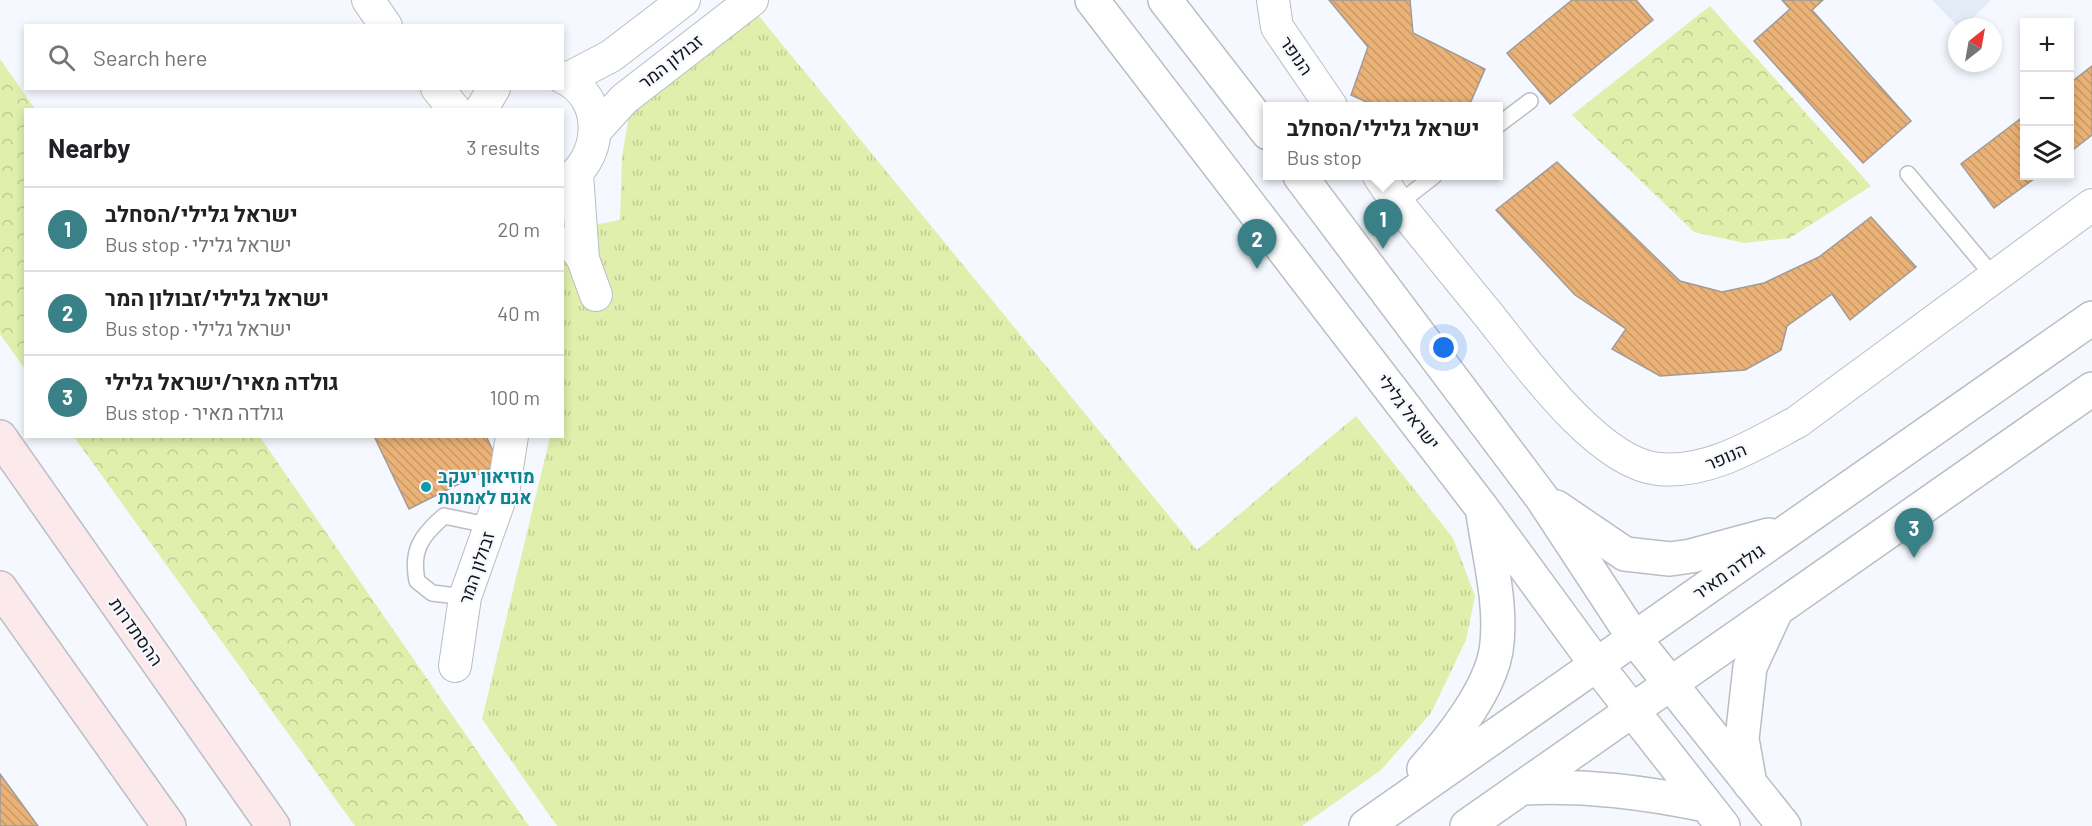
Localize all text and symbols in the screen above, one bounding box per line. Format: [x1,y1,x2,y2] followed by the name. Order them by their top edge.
[1948,18,2002,72] north arrow
[2020,18,2074,180] map controls
[2020,18,2074,72] button: +
[24,24,564,90] search box
[634,29,707,93] street label: זבולון המר
[1276,32,1318,79] street label: הנופר
[45,41,78,74] icon: search
[93,44,207,70] text: Search here
[2020,72,2074,126] button: −
[1263,102,1503,180] popup
[1287,114,1479,140] text: ישראל גלילי/הסחלב
[2020,126,2074,180] button: layers
[48,132,130,163] text: Nearby
[466,135,540,159] text: 3 results
[1287,145,1362,169] text: Bus stop
[105,200,298,226] text: ישראל גלילי/הסחלב
[1364,200,1402,249] pin: 1
[64,217,71,241] text: 1
[497,217,540,241] text: 20 m
[1238,220,1276,269] pin: 2
[105,232,292,256] text: Bus stop · ישראל גלילי
[105,284,329,310] text: ישראל גלילי/זבולון המר
[62,301,73,325] text: 2
[497,301,540,325] text: 40 m
[105,316,292,340] text: Bus stop · ישראל גלילי
[1429,333,1458,362] your location
[105,368,339,394] text: גולדה מאיר/ישראל גלילי
[1373,369,1445,453] street label: ישראל גלילי
[62,385,73,409] text: 3
[490,385,540,409] text: 100 m
[105,400,284,424] text: Bus stop · גולדה מאיר
[1702,438,1749,475] street label: הנופר
[438,465,535,508] place label: מוזיאון יעקב אגם לאמנות
[419,480,433,494] marker: מוזיאון יעקב אגם לאמנות
[1894,508,1934,558] pin: 3
[453,528,499,607] street label: זבולון המר
[1688,539,1768,604] street label: גולדה מאיר
[105,593,168,670] street label: ההסתדרות

